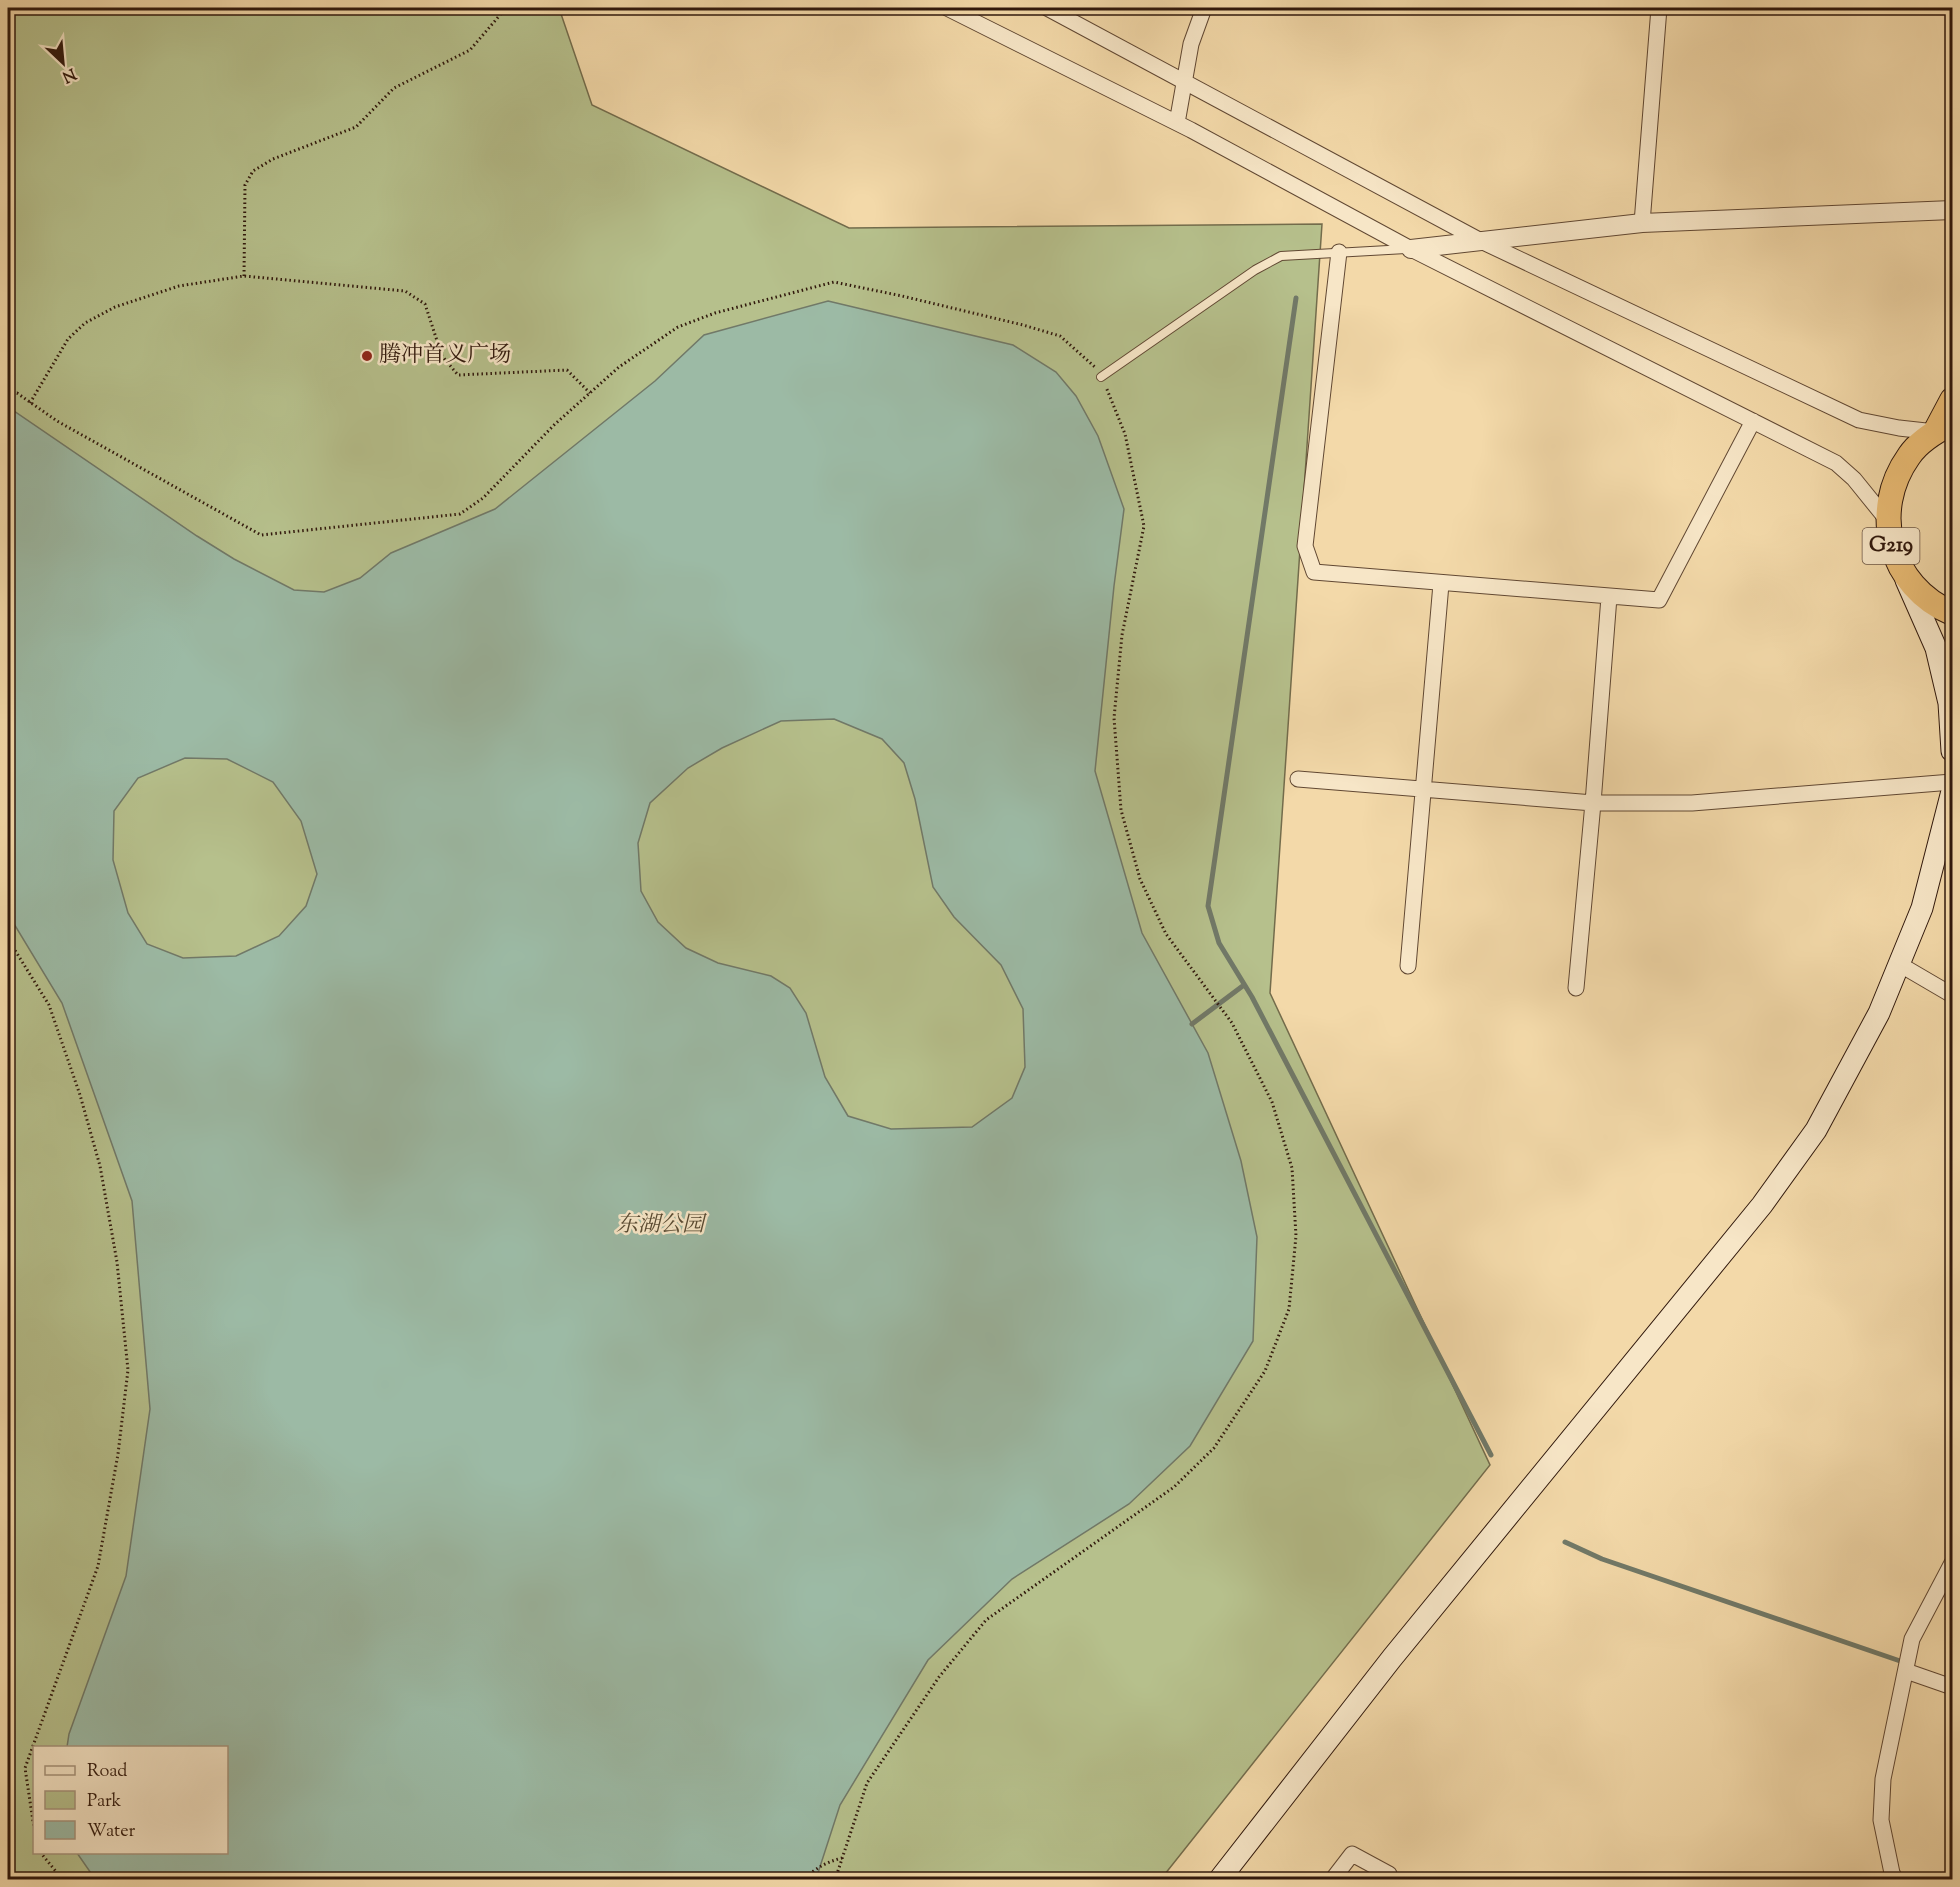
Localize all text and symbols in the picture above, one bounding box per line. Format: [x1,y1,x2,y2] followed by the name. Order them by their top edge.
[33,33,93,93] north arrow
[57,61,79,87] text: N
[379,340,511,372] place label: 腾冲首义广场
[360,349,374,363] marker: 腾冲首义广场
[1862,528,1920,564] road number: G219
[616,1210,707,1242] park label: 东湖公园
[33,1746,228,1854] legend
[87,1759,127,1785] text: Road
[87,1789,122,1815] text: Park
[87,1819,136,1845] text: Water

